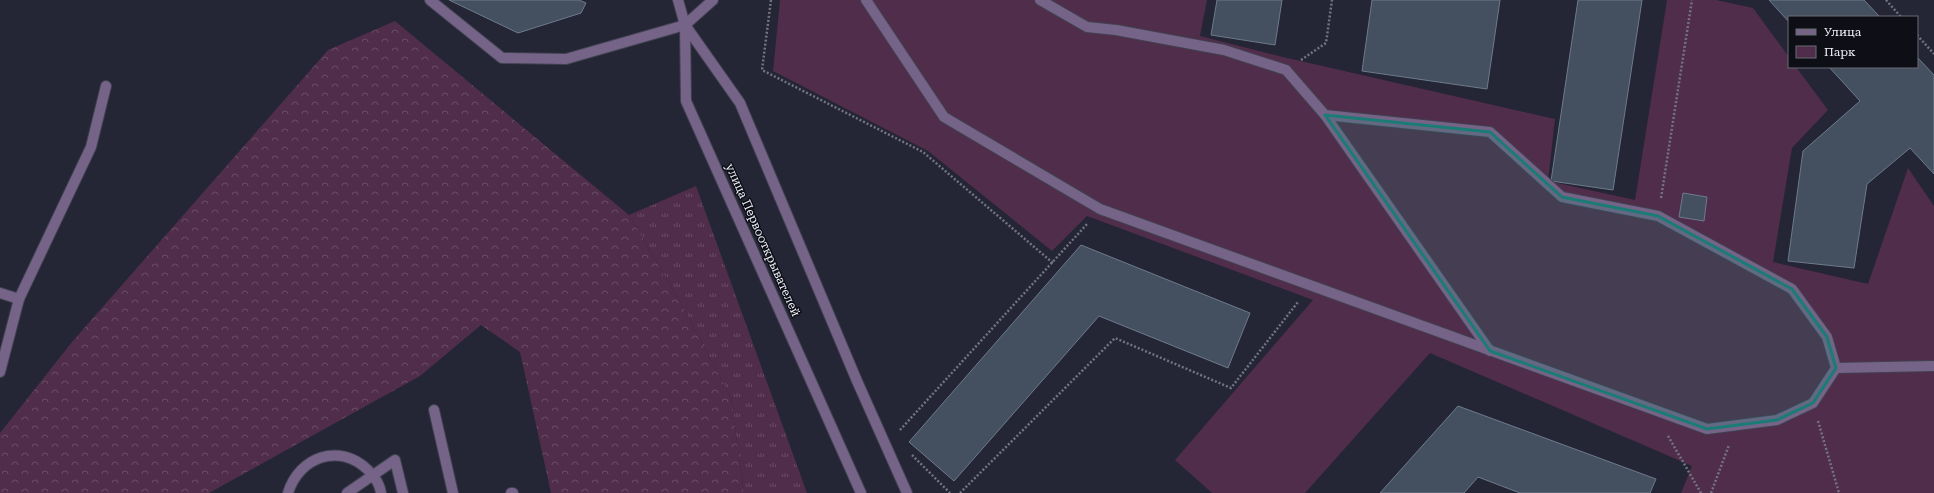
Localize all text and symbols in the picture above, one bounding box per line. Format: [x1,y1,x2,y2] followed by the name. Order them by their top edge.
[1788,16,1918,68] legend
[1824,25,1862,39] text: Улица
[1824,45,1856,59] text: Парк
[723,161,803,319] street label: улица Первооткрывателей

